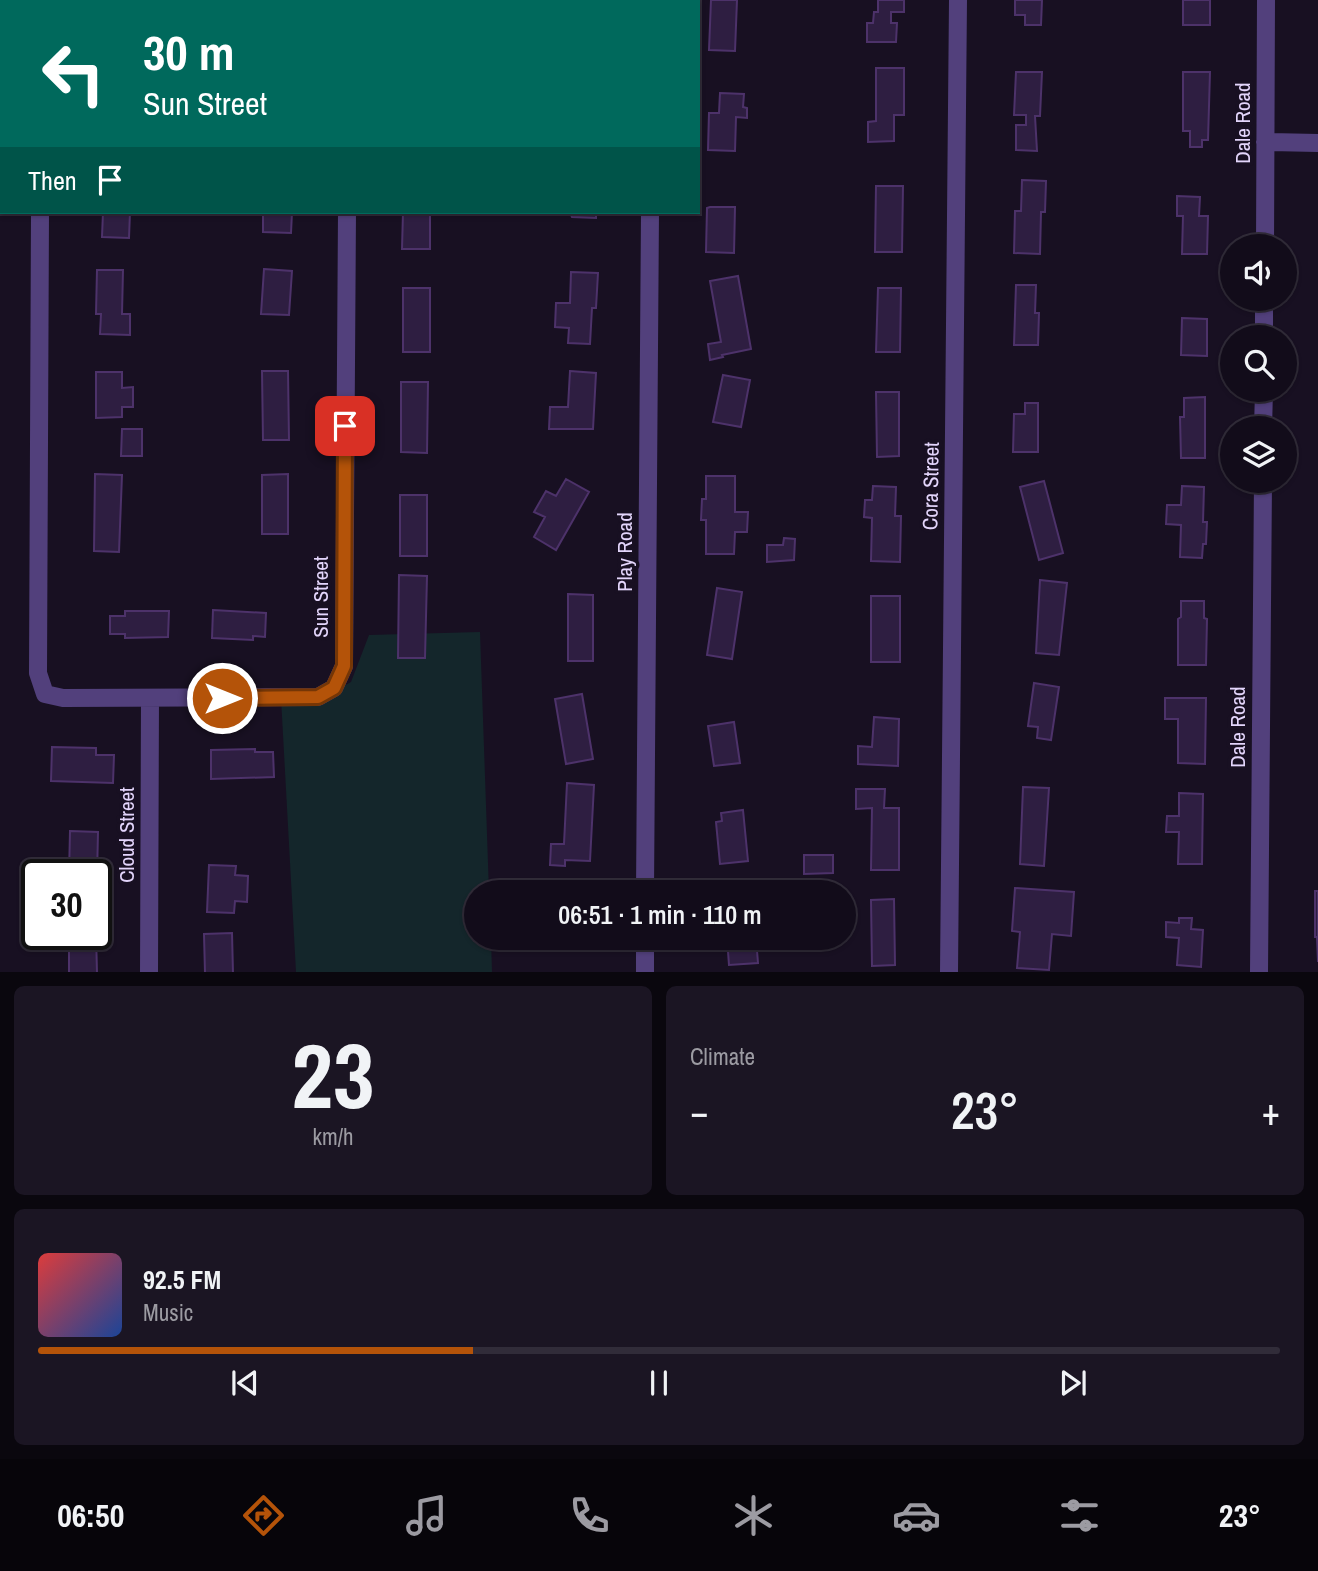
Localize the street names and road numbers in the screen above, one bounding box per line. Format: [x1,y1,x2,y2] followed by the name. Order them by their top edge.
[1228,82,1257,164] street label: Dale Road
[915,442,946,530] street label: Cora Street
[610,512,639,592] street label: Play Road
[306,556,335,638] street label: Sun Street
[1223,686,1252,768] street label: Dale Road
[112,787,141,883] street label: Cloud Street

